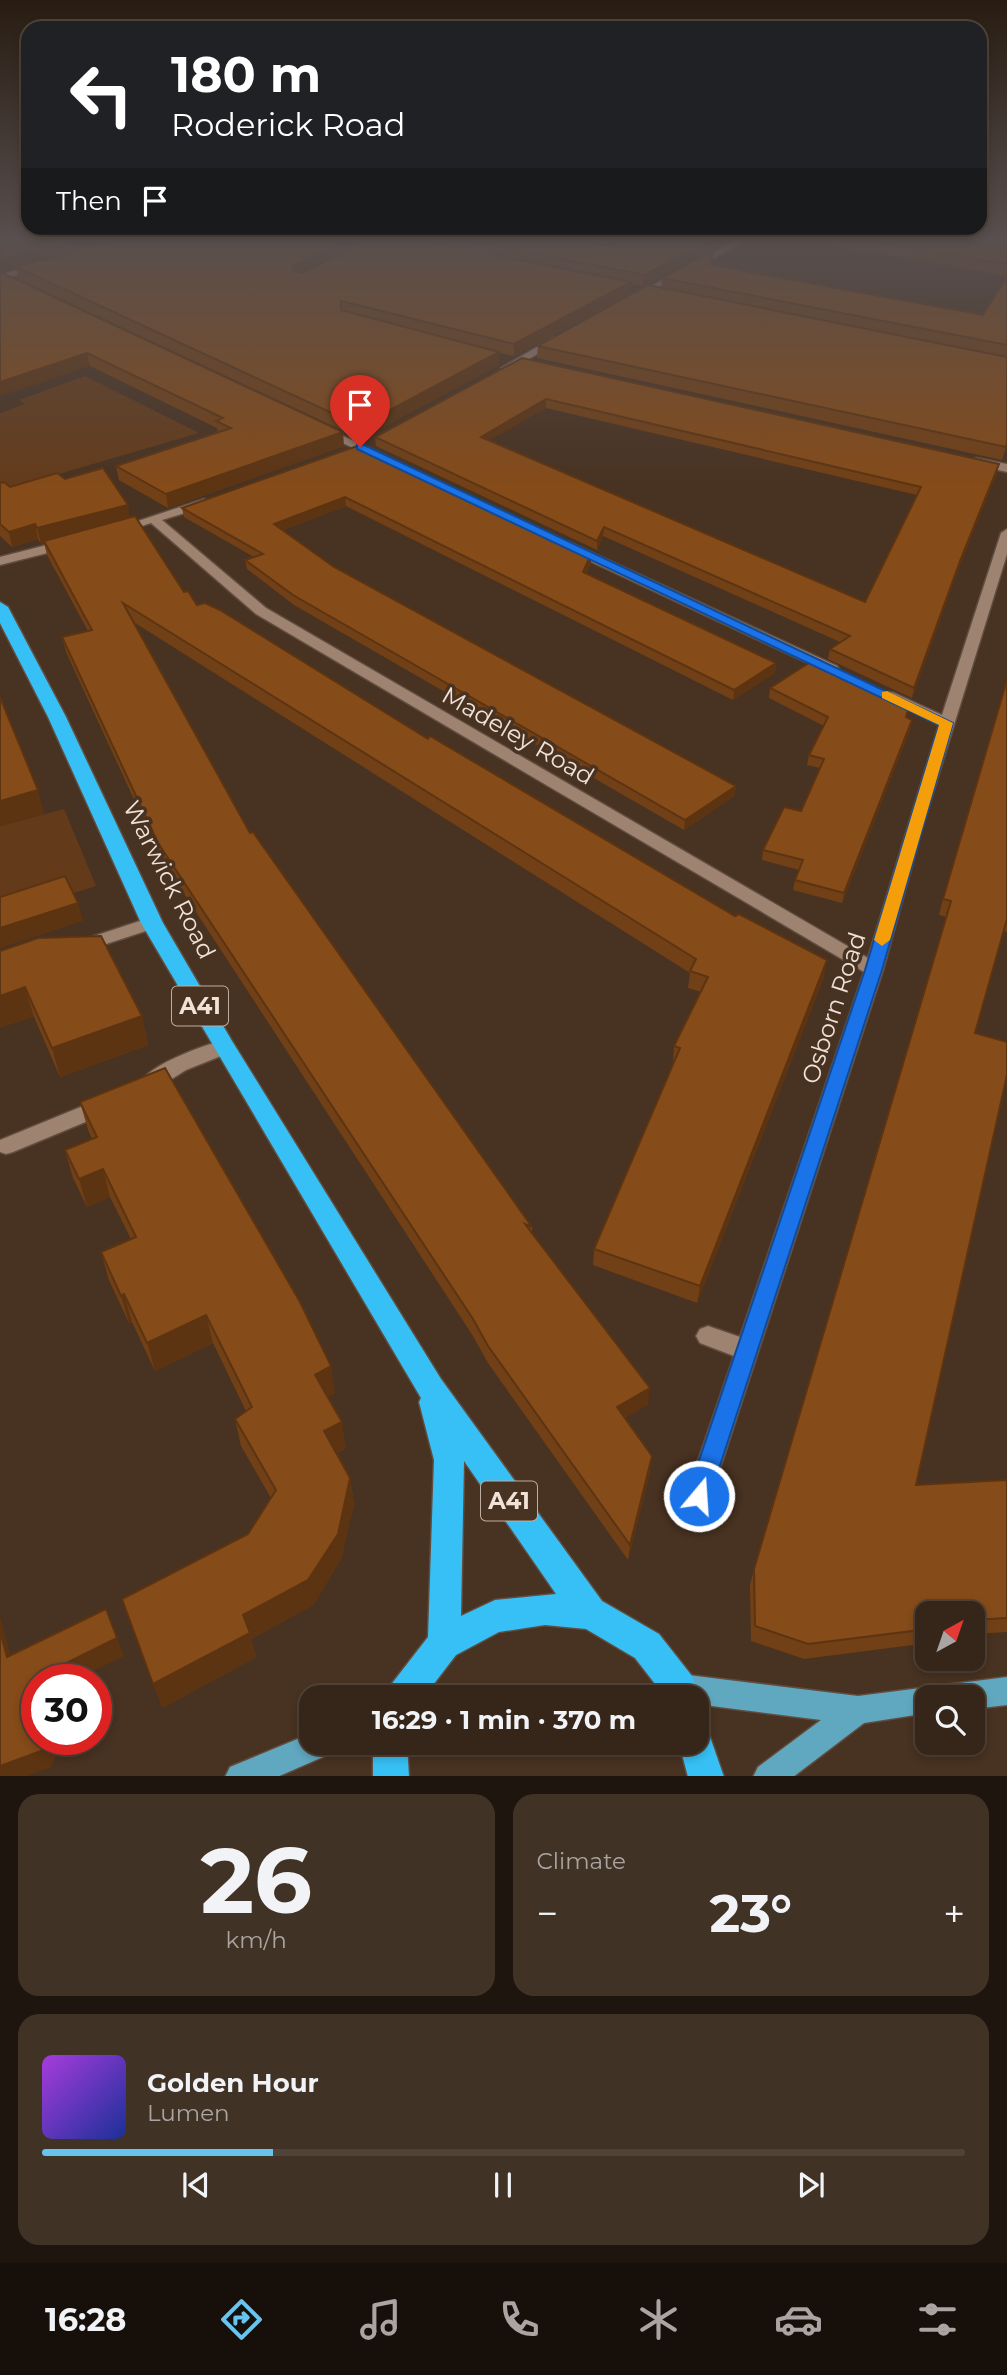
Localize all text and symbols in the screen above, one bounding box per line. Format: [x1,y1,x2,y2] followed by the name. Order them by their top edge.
[171,45,321,104] text: 180 m
[56,49,147,140] icon: left
[171,105,405,144] text: Roderick Road
[136,182,174,220] icon: arrive
[56,185,122,217] text: Then
[330,375,390,447] pin
[341,386,379,424] icon: arrive
[437,680,599,791] street label: Madeley Road
[117,796,222,964] street label: Warwick Road
[795,928,872,1087] street label: Osborn Road
[172,987,228,1026] road number: A41
[662,1459,736,1533] position arrow
[481,1482,537,1520] road number: A41
[915,1601,985,1671] north arrow
[915,1601,985,1755] map controls
[21,1664,112,1755] speed limit sign: 30
[915,1685,985,1755] button: search
[372,1704,636,1736] text: 16:29 · 1 min · 370 m
[200,1825,312,1936] text: 26
[537,1847,626,1875] text: Climate
[710,1882,792,1945] text: 23°
[537,1890,558,1937] text: −
[943,1890,965,1937] text: +
[226,1926,287,1954] text: km/h
[147,2067,319,2099] text: Golden Hour
[147,2099,230,2127] text: Lumen
[177,2166,215,2204] icon: previous
[484,2166,522,2204] icon: pause
[792,2166,830,2204] icon: next
[217,2295,266,2344] icon: directions
[356,2295,405,2344] icon: music
[495,2295,544,2344] icon: phone
[634,2295,683,2344] icon: climate
[774,2295,823,2344] icon: car
[913,2295,962,2344] icon: filters
[45,2300,126,2339] text: 16:28

